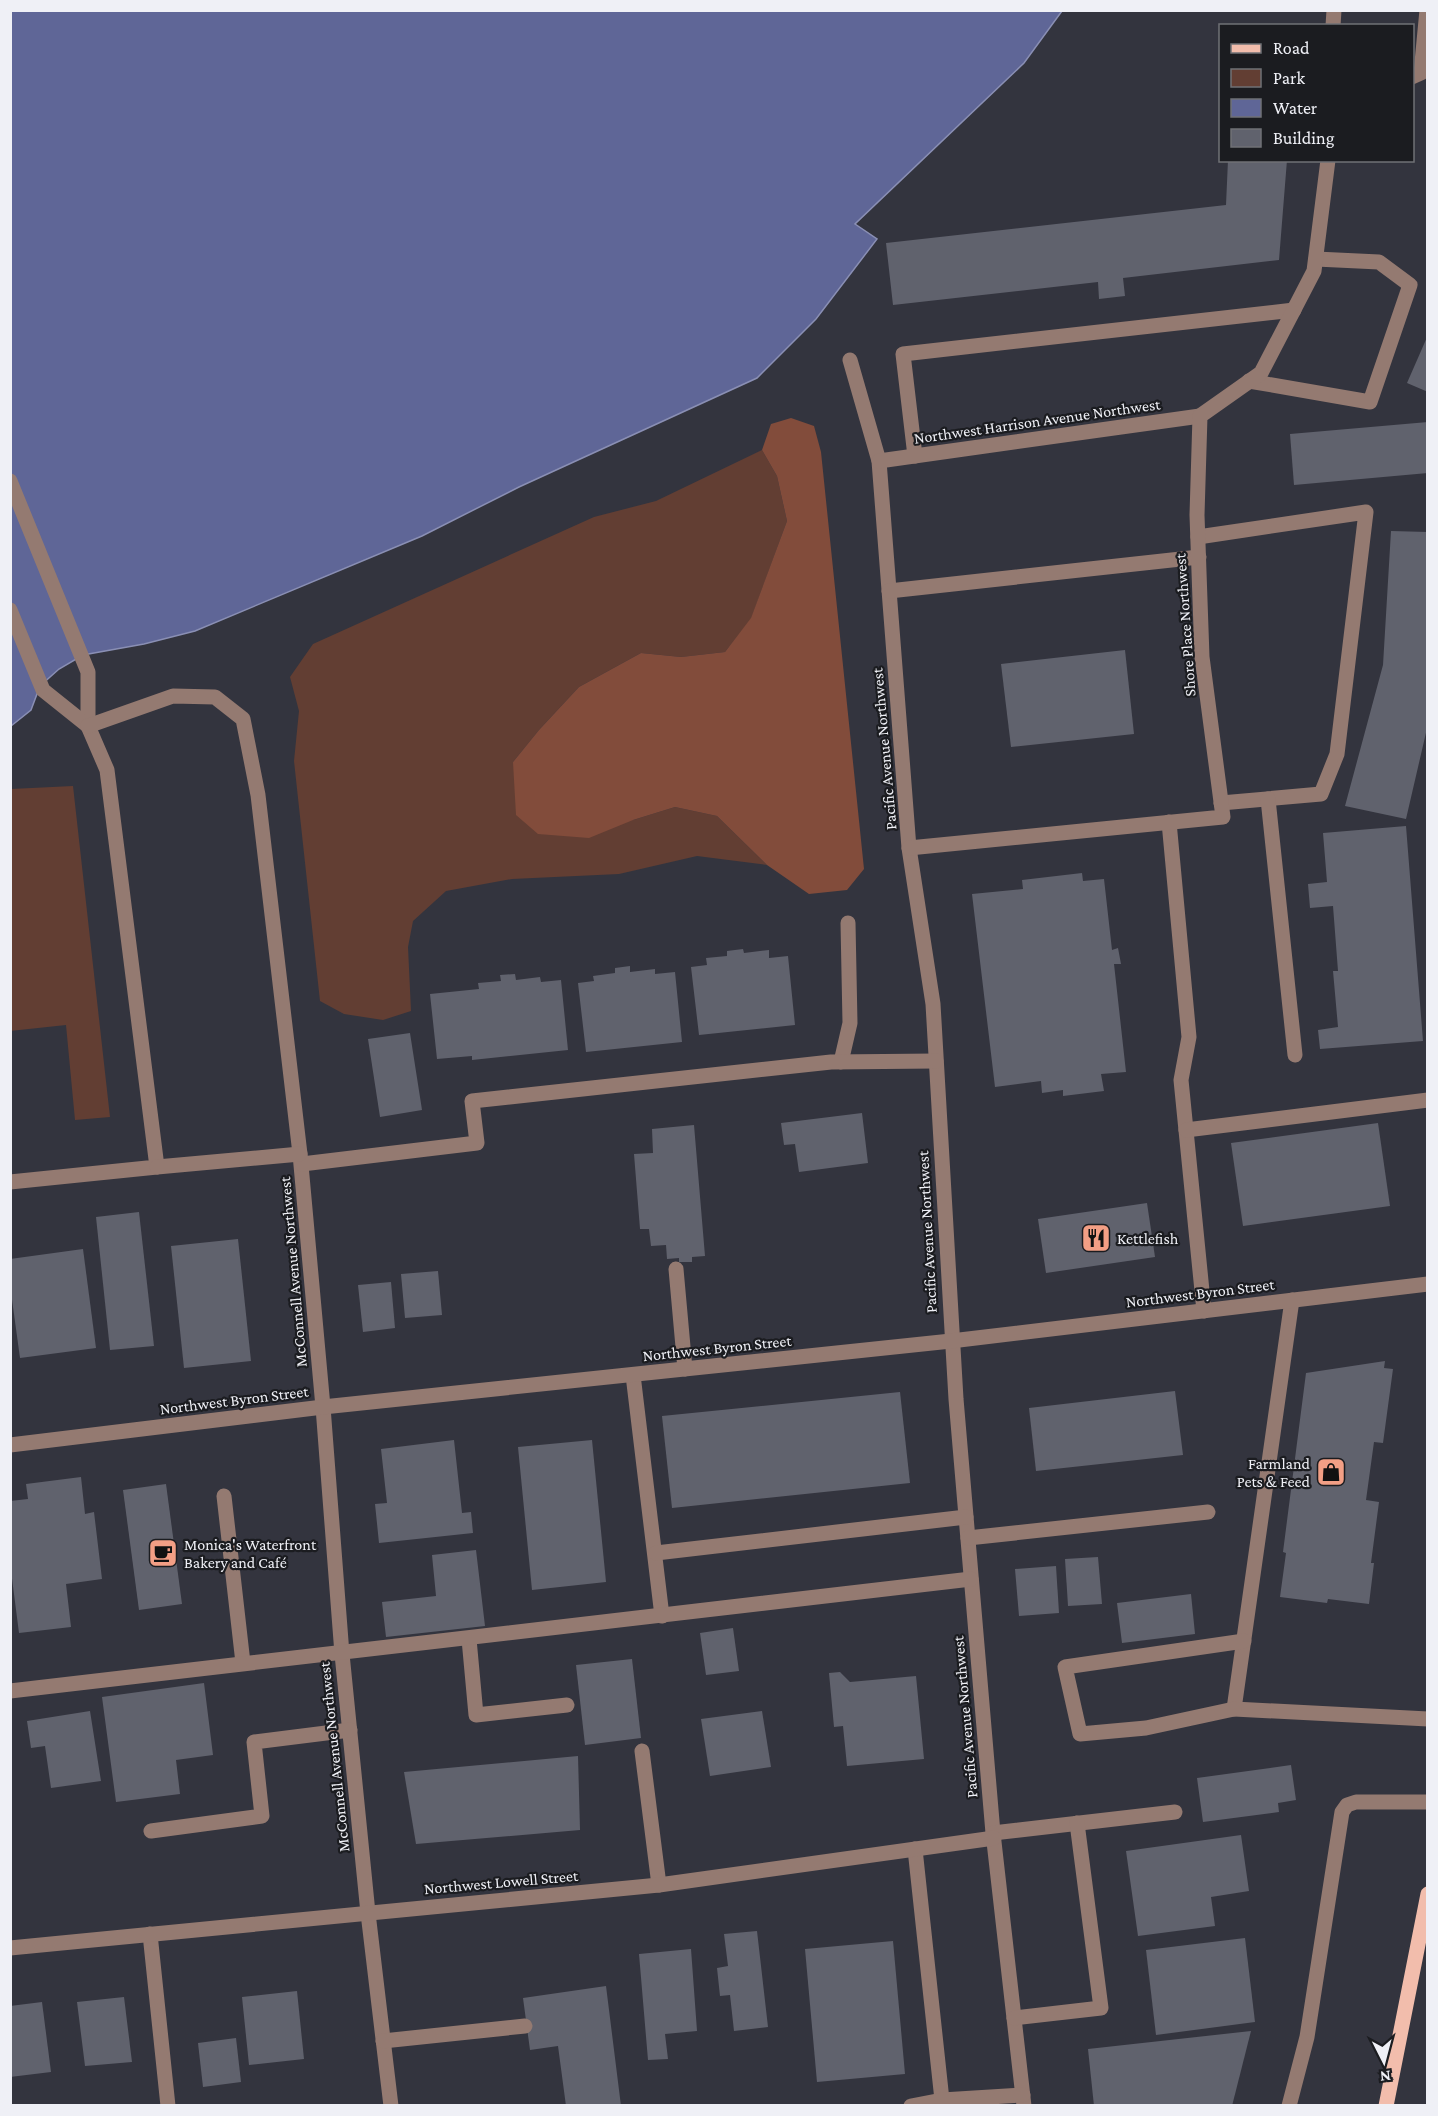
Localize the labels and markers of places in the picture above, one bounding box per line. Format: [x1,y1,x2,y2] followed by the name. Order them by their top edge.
[1080,1222,1112,1254] restaurant icon: Kettlefish
[1117,1230,1179,1247] place label: Kettlefish
[1237,1455,1311,1490] place label: Farmland Pets & Feed
[1315,1456,1347,1488] shop icon: Farmland Pets & Feed
[184,1536,317,1572] place label: Monica's Waterfront Bakery and Café
[147,1537,179,1569] cafe icon: Monica's Waterfront Bakery and Café

